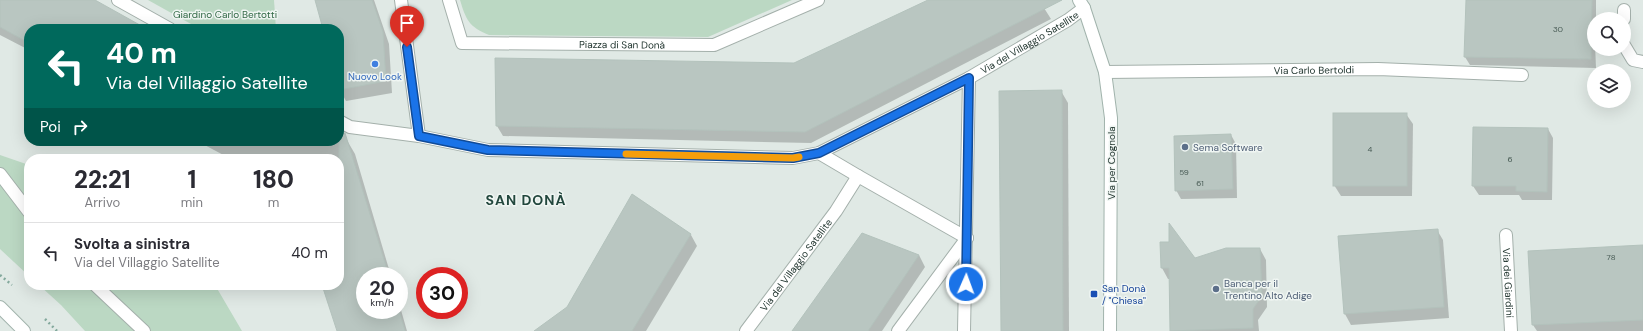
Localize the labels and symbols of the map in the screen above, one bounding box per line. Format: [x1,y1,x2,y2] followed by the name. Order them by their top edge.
[390,6,424,47] pin
[173,8,277,21] park label: Giardino Carlo Bertotti
[978,8,1082,77] street label: Via del Villaggio Satellite
[1553,24,1564,34] house number: 30
[579,38,665,52] street label: Piazza di San Donà
[370,59,380,69] marker: Nuovo Look
[1274,63,1354,77] street label: Via Carlo Bertoldi
[348,70,402,83] place label: Nuovo Look
[1105,126,1118,200] street label: Via per Cognola
[1193,141,1263,154] place label: Sema Software
[1180,142,1190,152] marker: Sema Software
[1368,144,1373,154] house number: 4
[1507,154,1513,164] house number: 6
[1179,167,1189,177] house number: 59
[1196,178,1204,188] house number: 61
[486,191,566,209] district label: SAN DONÀ
[757,216,835,314] street label: Via del Villaggio Satellite
[1500,248,1516,318] street label: Via dei Giardini
[1607,252,1616,262] house number: 78
[945,263,987,305] position arrow
[416,267,468,319] speed limit sign: 30
[1224,277,1312,302] place label: Banca per il Trentino Alto Adige
[1102,282,1146,307] place label: San Donà / "Chiesa"
[1211,284,1221,294] marker: Banca per il Trentino Alto Adige
[1089,289,1099,299] marker: San Donà / "Chiesa"

